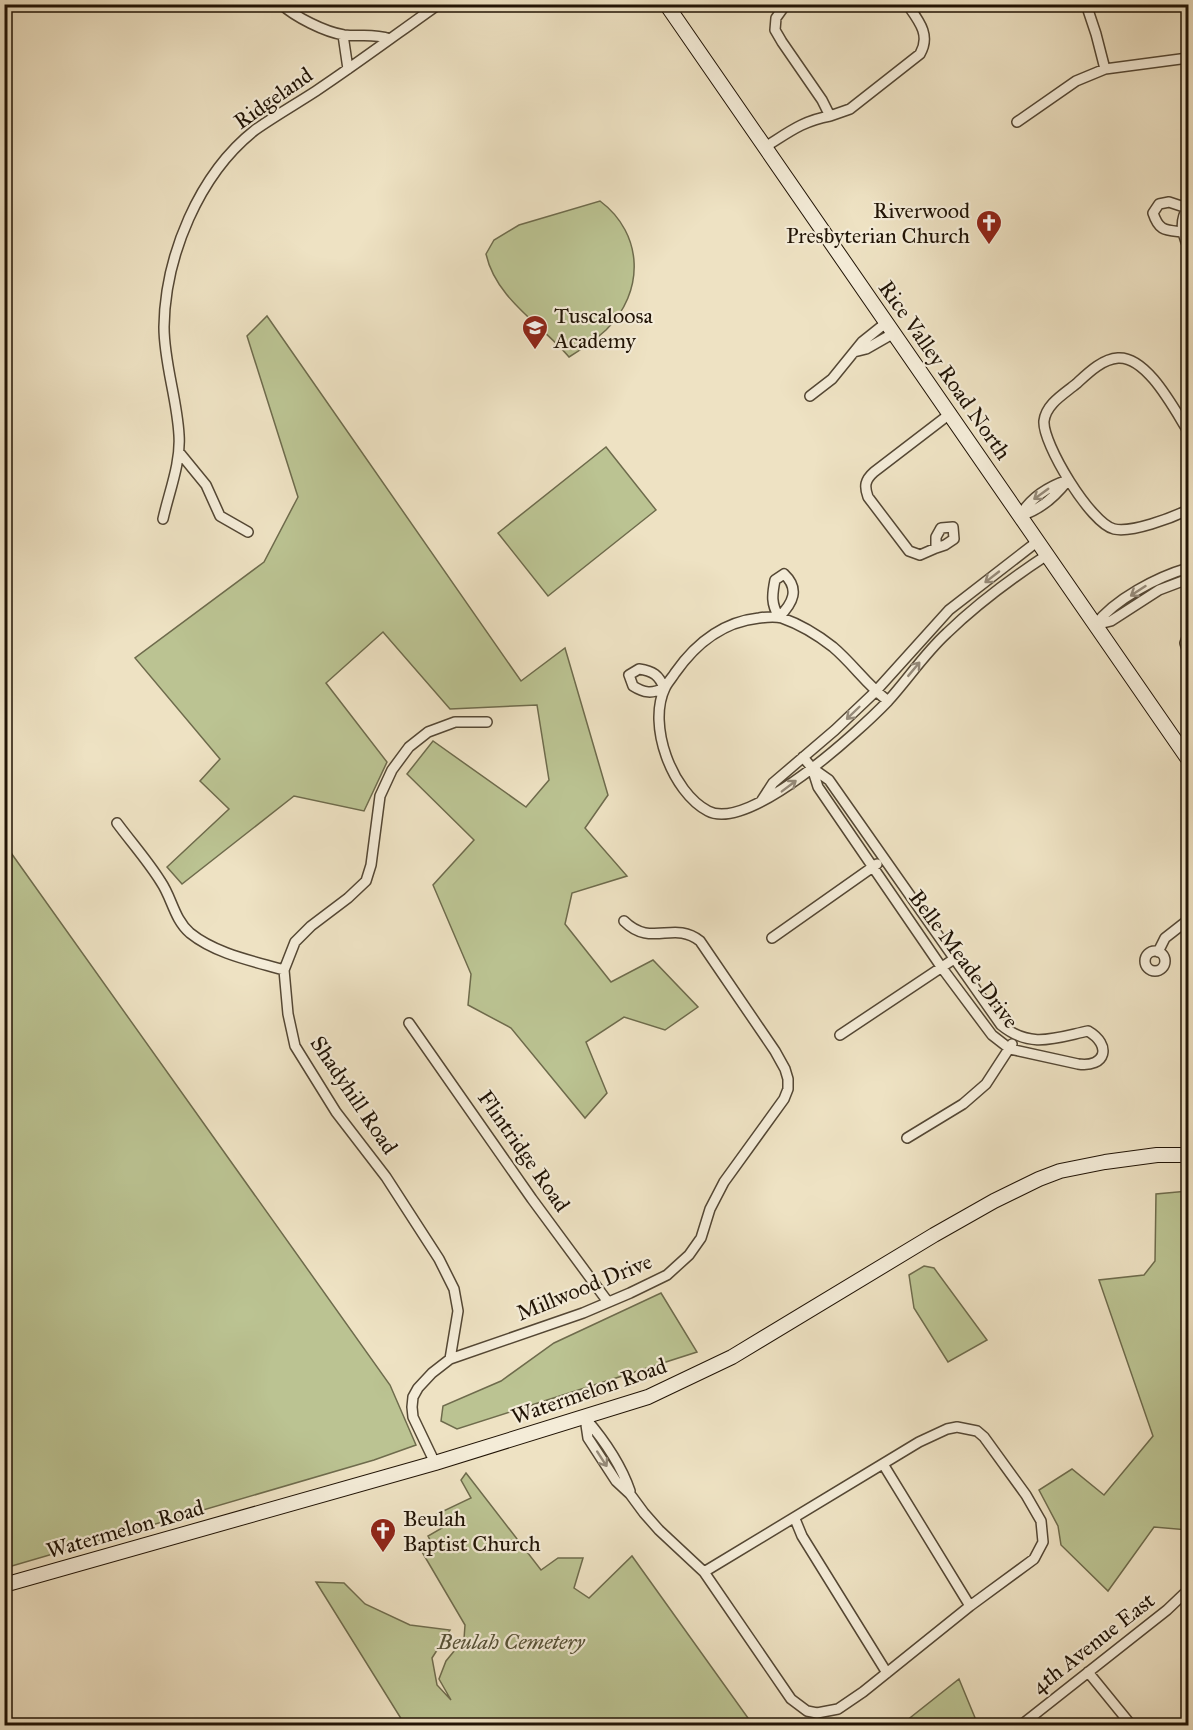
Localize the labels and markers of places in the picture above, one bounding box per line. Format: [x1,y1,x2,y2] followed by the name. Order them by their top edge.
[786,197,970,249] place label: Riverwood Presbyterian Church
[974,208,1004,246] church icon: Riverwood Presbyterian Church
[553,302,653,354] place label: Tuscaloosa Academy
[520,313,550,351] school or university icon: Tuscaloosa Academy
[403,1505,541,1557] place label: Beulah Baptist Church
[368,1516,398,1554] church icon: Beulah Baptist Church

